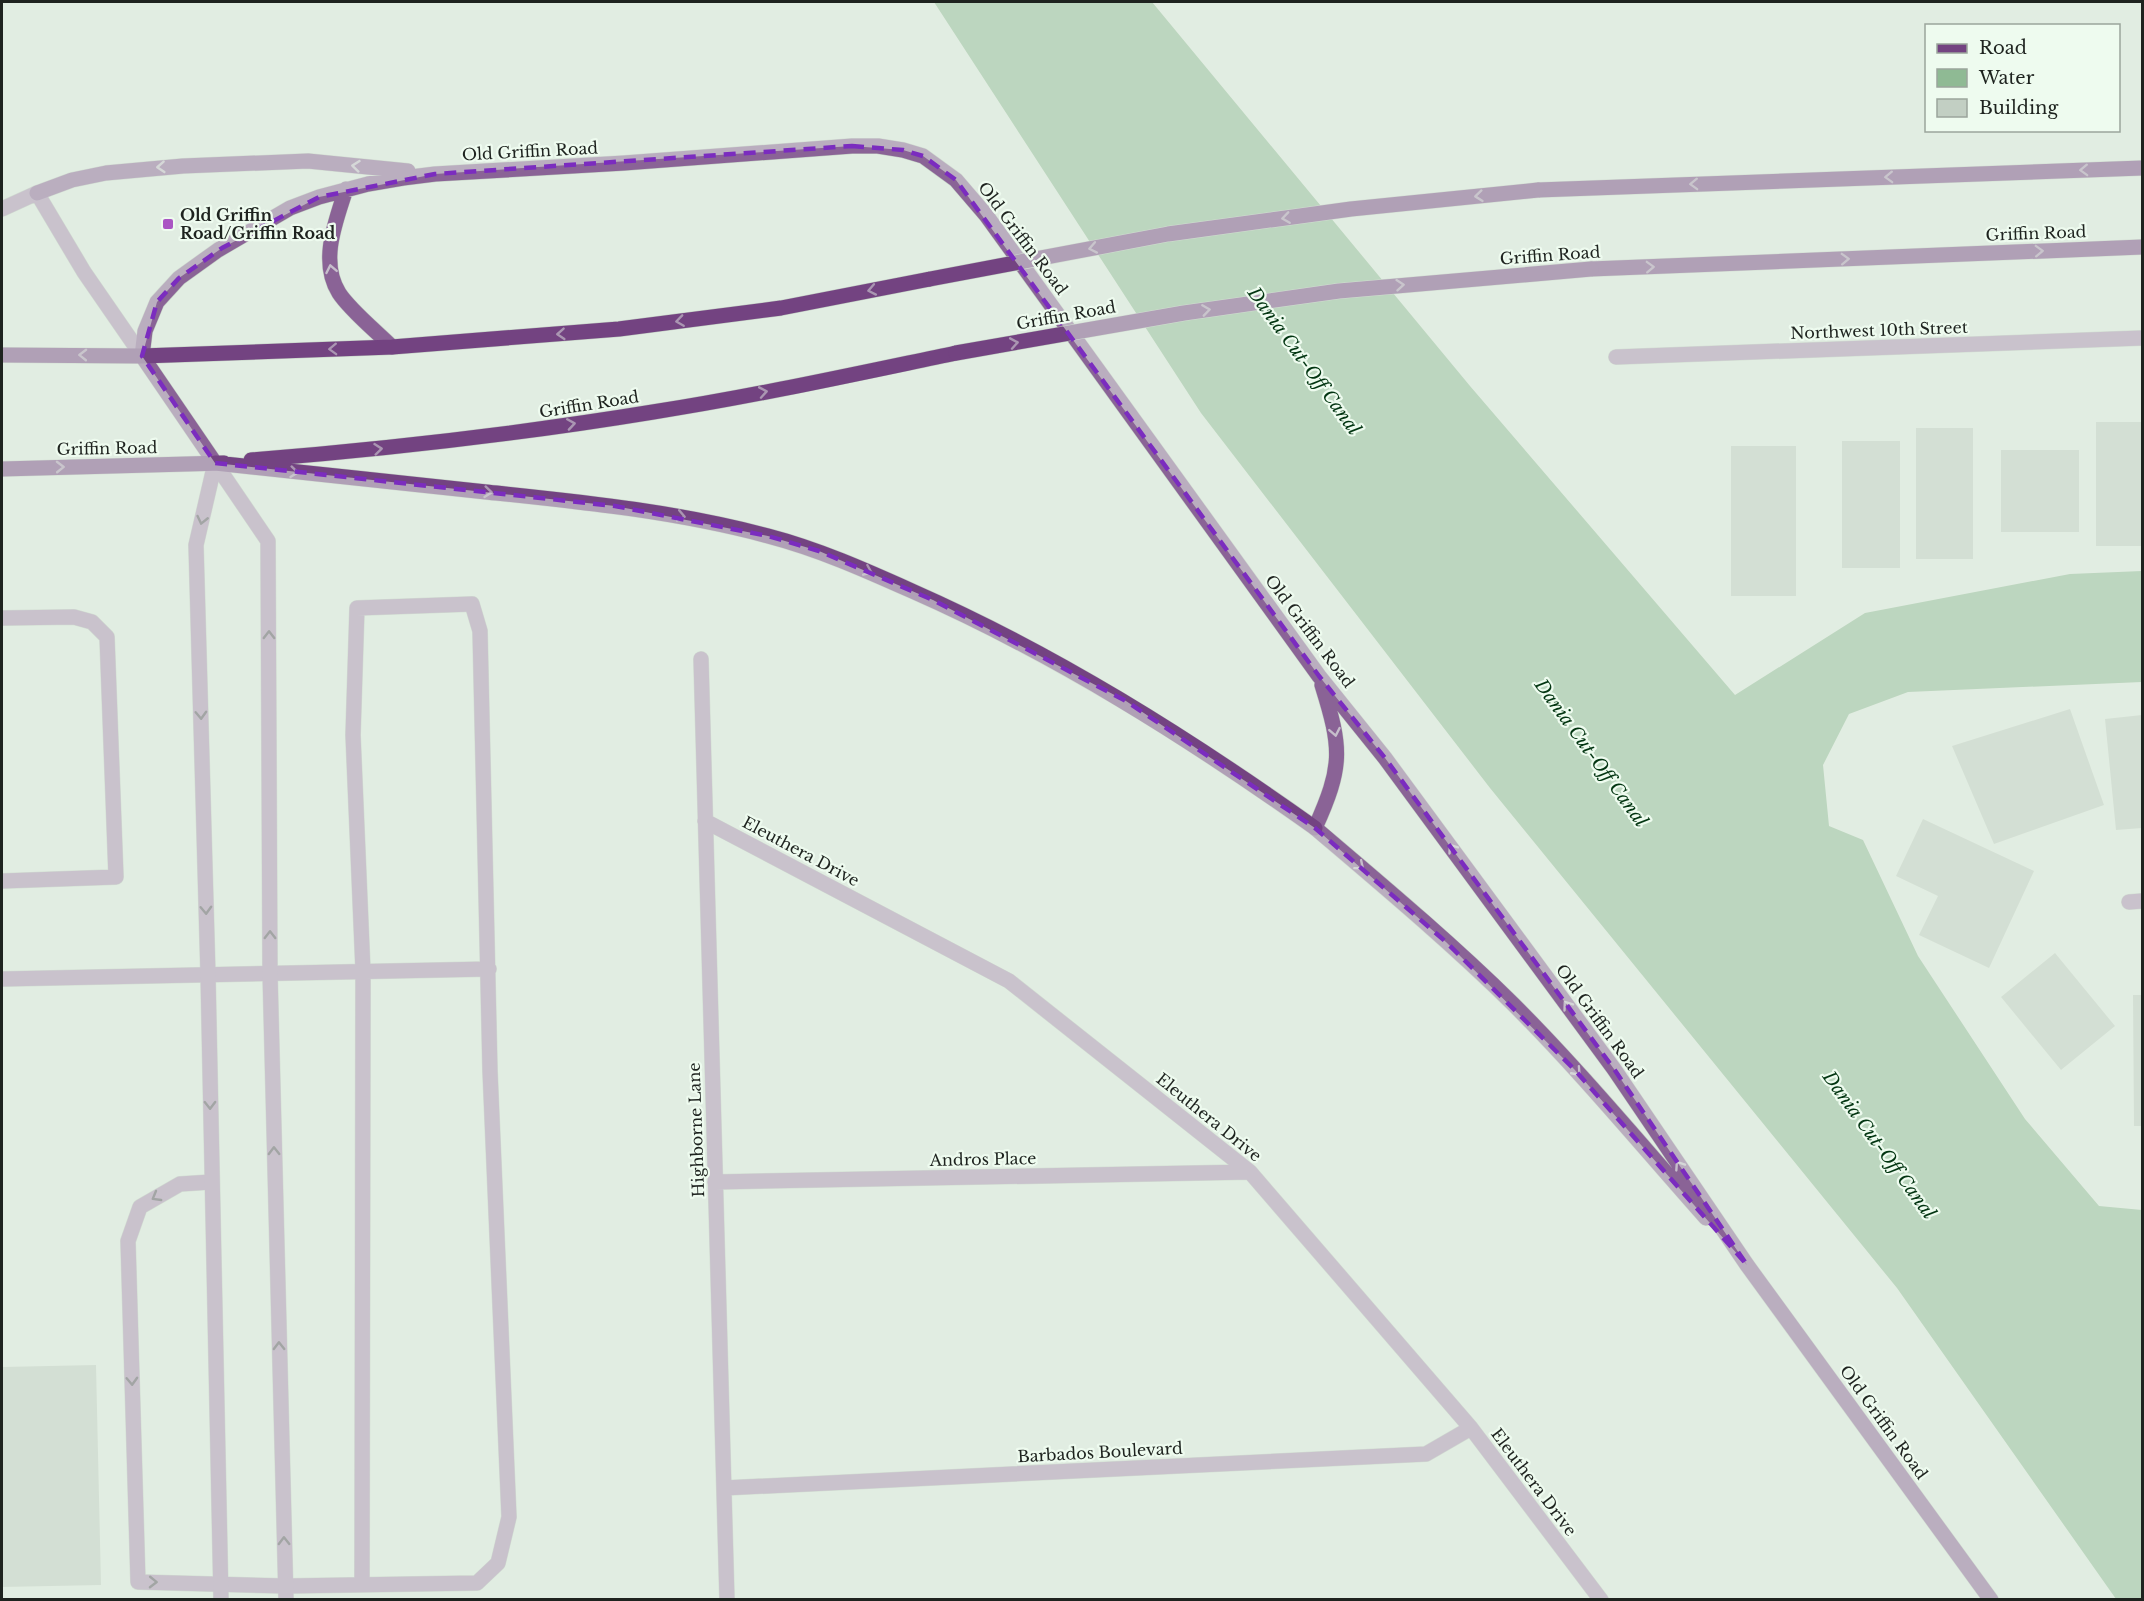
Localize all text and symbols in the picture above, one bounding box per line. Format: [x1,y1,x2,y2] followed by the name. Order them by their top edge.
[1925,24,2120,132] legend
[1979,37,2027,59] text: Road
[1978,67,2035,89] text: Water
[1979,97,2058,119] text: Building
[461,137,599,165] street label: Old Griffin Road
[351,160,361,173] one-way arrow
[157,161,166,174] one-way arrow
[2080,164,2089,176] one-way arrow
[1885,171,1894,184] one-way arrow
[974,178,1072,299] street label: Old Griffin Road
[1690,178,1699,191] one-way arrow
[1475,189,1484,202] one-way arrow
[180,205,335,243] place label: Old Griffin Road/Griffin Road
[1281,212,1290,224] one-way arrow
[161,217,175,231] marker: Old Griffin Road/Griffin Road
[1985,221,2087,245] street label: Griffin Road
[1089,241,1099,254] one-way arrow
[1499,241,1601,268] street label: Griffin Road
[2035,244,2044,257] one-way arrow
[1840,252,1849,265] one-way arrow
[1645,260,1654,273] one-way arrow
[325,264,338,274] one-way arrow
[1395,279,1404,292] one-way arrow
[1242,282,1365,439] water label: Dania Cut-Off Canal
[868,283,878,296] one-way arrow
[1015,296,1118,334] street label: Griffin Road
[1201,304,1211,316] one-way arrow
[675,314,685,327] one-way arrow
[1790,317,1968,343] street label: Northwest 10th Street
[556,327,565,340] one-way arrow
[1009,337,1019,350] one-way arrow
[329,342,338,355] one-way arrow
[79,349,88,361] one-way arrow
[538,386,641,422] street label: Griffin Road
[758,386,768,399] one-way arrow
[567,419,576,431] one-way arrow
[56,437,158,459] street label: Griffin Road
[373,443,382,456] one-way arrow
[55,461,64,474] one-way arrow
[289,465,298,478] one-way arrow
[483,485,492,498] one-way arrow
[676,508,686,521] one-way arrow
[196,515,209,525] one-way arrow
[861,564,872,576] one-way arrow
[1261,571,1359,692] street label: Old Griffin Road
[263,631,275,640] one-way arrow
[1529,674,1652,831] water label: Dania Cut-Off Canal
[194,710,207,719] one-way arrow
[1328,727,1341,737] one-way arrow
[739,812,863,890] street label: Eleuthera Drive
[1448,844,1459,855] one-way arrow
[1353,858,1364,869] one-way arrow
[200,905,212,914] one-way arrow
[264,931,276,940] one-way arrow
[1552,960,1648,1082] street label: Old Griffin Road
[1563,1001,1574,1012] one-way arrow
[684,1062,708,1198] street label: Highborne Lane
[1570,1066,1581,1076] one-way arrow
[1817,1066,1940,1223] water label: Dania Cut-Off Canal
[1152,1068,1266,1166] street label: Eleuthera Drive
[204,1100,216,1109] one-way arrow
[268,1147,281,1156] one-way arrow
[928,1148,1037,1170] street label: Andros Place
[1675,1161,1686,1172] one-way arrow
[152,1190,163,1202] one-way arrow
[273,1342,286,1351] one-way arrow
[1836,1361,1932,1483] street label: Old Griffin Road
[126,1376,139,1385] one-way arrow
[1487,1424,1581,1540] street label: Eleuthera Drive
[1017,1438,1183,1466] street label: Barbados Boulevard
[278,1537,291,1546] one-way arrow
[149,1576,158,1588] one-way arrow

